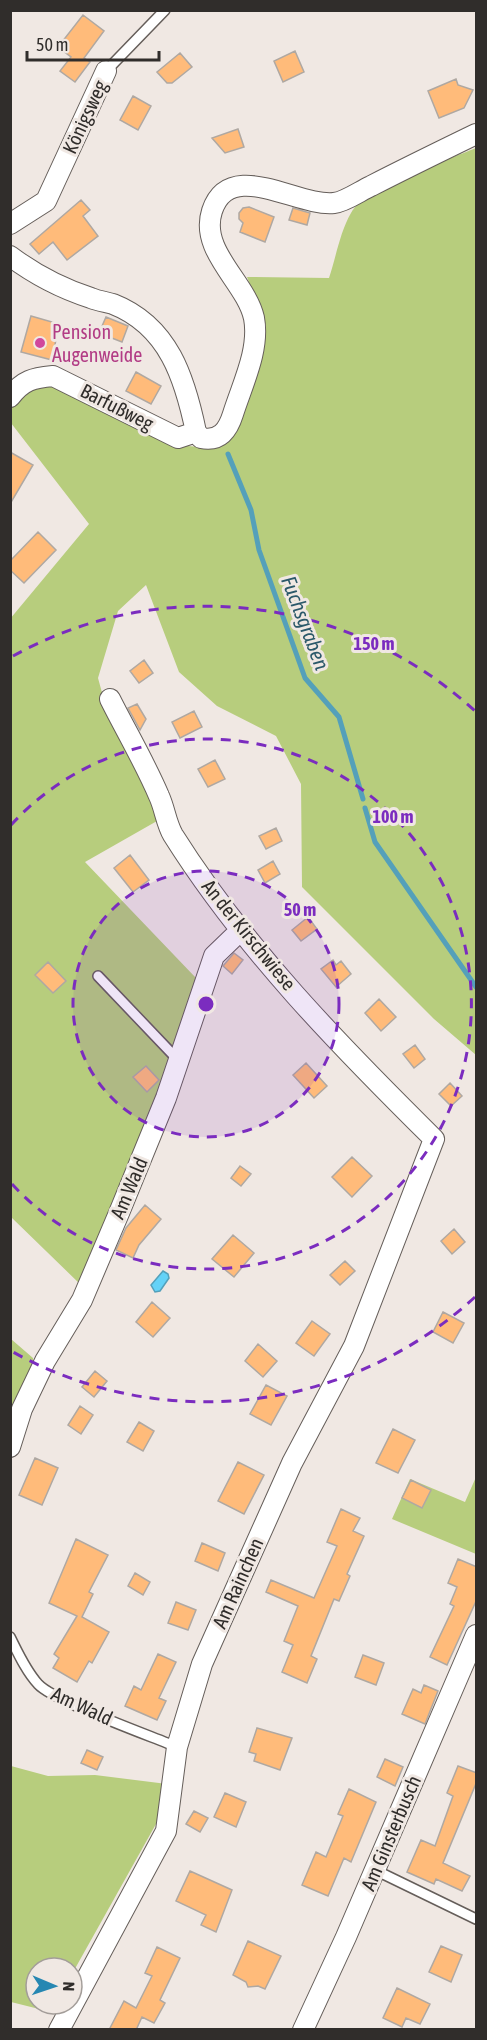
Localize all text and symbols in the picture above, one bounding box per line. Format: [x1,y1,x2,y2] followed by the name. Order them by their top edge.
[27,24,159,62] scale bar
[36,34,68,55] text: 50 m
[58,76,112,157] street label: Königsweg
[52,320,142,366] place label: Pension Augenweide
[33,336,47,350] marker: Pension Augenweide
[77,378,158,435] street label: Barfußweg
[277,572,335,673] water label: Fuchsgraben
[354,633,394,654] text: 150 m
[373,806,413,827] text: 100 m
[198,875,301,995] street label: An der Kirschwiese
[284,899,316,920] text: 50 m
[196,994,216,1014] centre of rings
[105,1154,152,1222] street label: Am Wald
[207,1534,268,1632] street label: Am Rainchen
[48,1681,116,1730] street label: Am Wald
[356,1772,425,1894] street label: Am Ginsterbusch
[24,1956,84,2016] north arrow
[60,1981,78,1992] text: N

